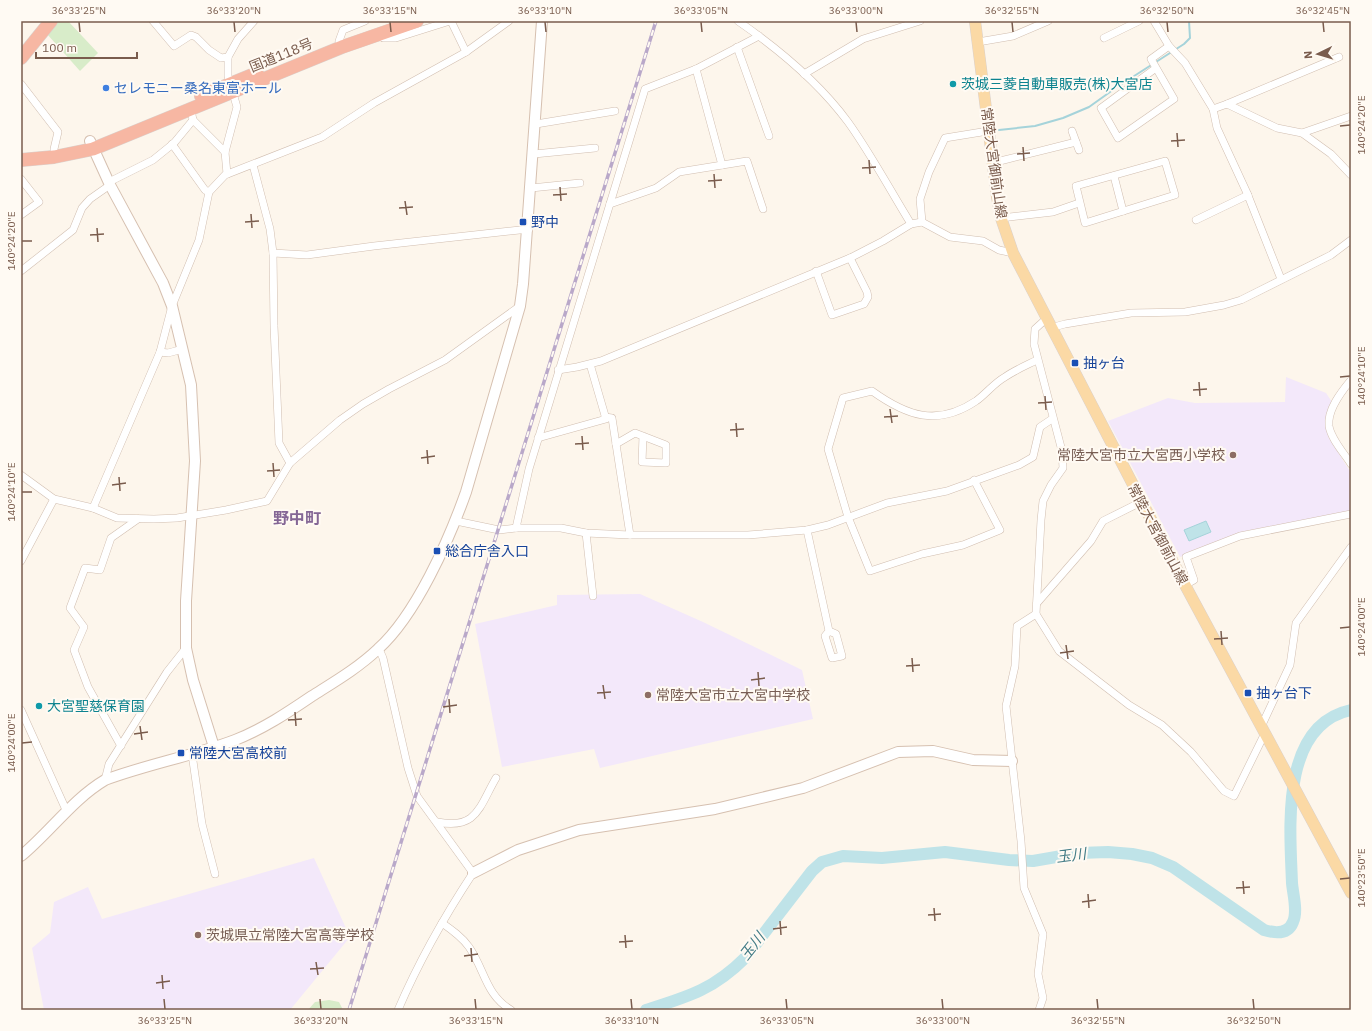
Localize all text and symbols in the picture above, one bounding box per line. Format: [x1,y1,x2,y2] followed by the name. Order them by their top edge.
[52,4,106,17] text: 36°33'25"N
[207,4,261,17] text: 36°33'20"N
[363,4,417,17] text: 36°33'15"N
[518,4,572,17] text: 36°33'10"N
[674,4,728,17] text: 36°33'05"N
[829,4,883,17] text: 36°33'00"N
[985,4,1039,17] text: 36°32'55"N
[1140,4,1194,17] text: 36°32'50"N
[1296,4,1350,17] text: 36°32'45"N
[36,34,137,60] scale bar
[246,34,316,76] street label: 国道118号
[1298,34,1338,74] north arrow
[42,40,77,55] text: 100 m
[1301,50,1315,59] text: N
[961,75,1152,93] place label: 茨城三菱自動車販売(株)大宮店
[114,79,282,97] place label: セレモニー桑名東富ホール
[948,79,958,89] marker: 茨城三菱自動車販売(株)大宮店
[101,83,111,93] marker: セレモニー桑名東富ホール
[1355,95,1368,155] text: 140°24'20"E
[977,106,1011,220] street label: 常陸大宮御前山線
[5,211,18,271] text: 140°24'20"E
[531,213,559,231] place label: 野中
[518,217,528,227] marker: 野中
[1355,346,1368,406] text: 140°24'10"E
[1083,354,1125,372] place label: 抽ヶ台
[1070,358,1080,368] marker: 抽ヶ台
[1057,446,1225,464] place label: 常陸大宮市立大宮西小学校
[1228,450,1238,460] marker: 常陸大宮市立大宮西小学校
[5,462,18,522] text: 140°24'10"E
[1124,480,1192,588] street label: 常陸大宮御前山線
[273,508,321,528] district label: 野中町
[445,542,529,560] place label: 総合庁舎入口
[432,546,442,556] marker: 総合庁舎入口
[1355,597,1368,657] text: 140°24'00"E
[1256,684,1312,702] place label: 抽ヶ台下
[656,686,810,704] place label: 常陸大宮市立大宮中学校
[1243,688,1253,698] marker: 抽ヶ台下
[643,690,653,700] marker: 常陸大宮市立大宮中学校
[47,697,145,715] place label: 大宮聖慈保育園
[34,701,44,711] marker: 大宮聖慈保育園
[5,713,18,773] text: 140°24'00"E
[189,744,287,762] place label: 常陸大宮高校前
[176,748,186,758] marker: 常陸大宮高校前
[1055,843,1089,866] water label: 玉川
[1355,848,1368,908] text: 140°23'50"E
[206,926,374,944] place label: 茨城県立常陸大宮高等学校
[735,927,770,964] water label: 玉川
[193,930,203,940] marker: 茨城県立常陸大宮高等学校
[138,1014,192,1027] text: 36°33'25"N
[294,1014,348,1027] text: 36°33'20"N
[449,1014,503,1027] text: 36°33'15"N
[605,1014,659,1027] text: 36°33'10"N
[760,1014,814,1027] text: 36°33'05"N
[916,1014,970,1027] text: 36°33'00"N
[1071,1014,1125,1027] text: 36°32'55"N
[1227,1014,1281,1027] text: 36°32'50"N

